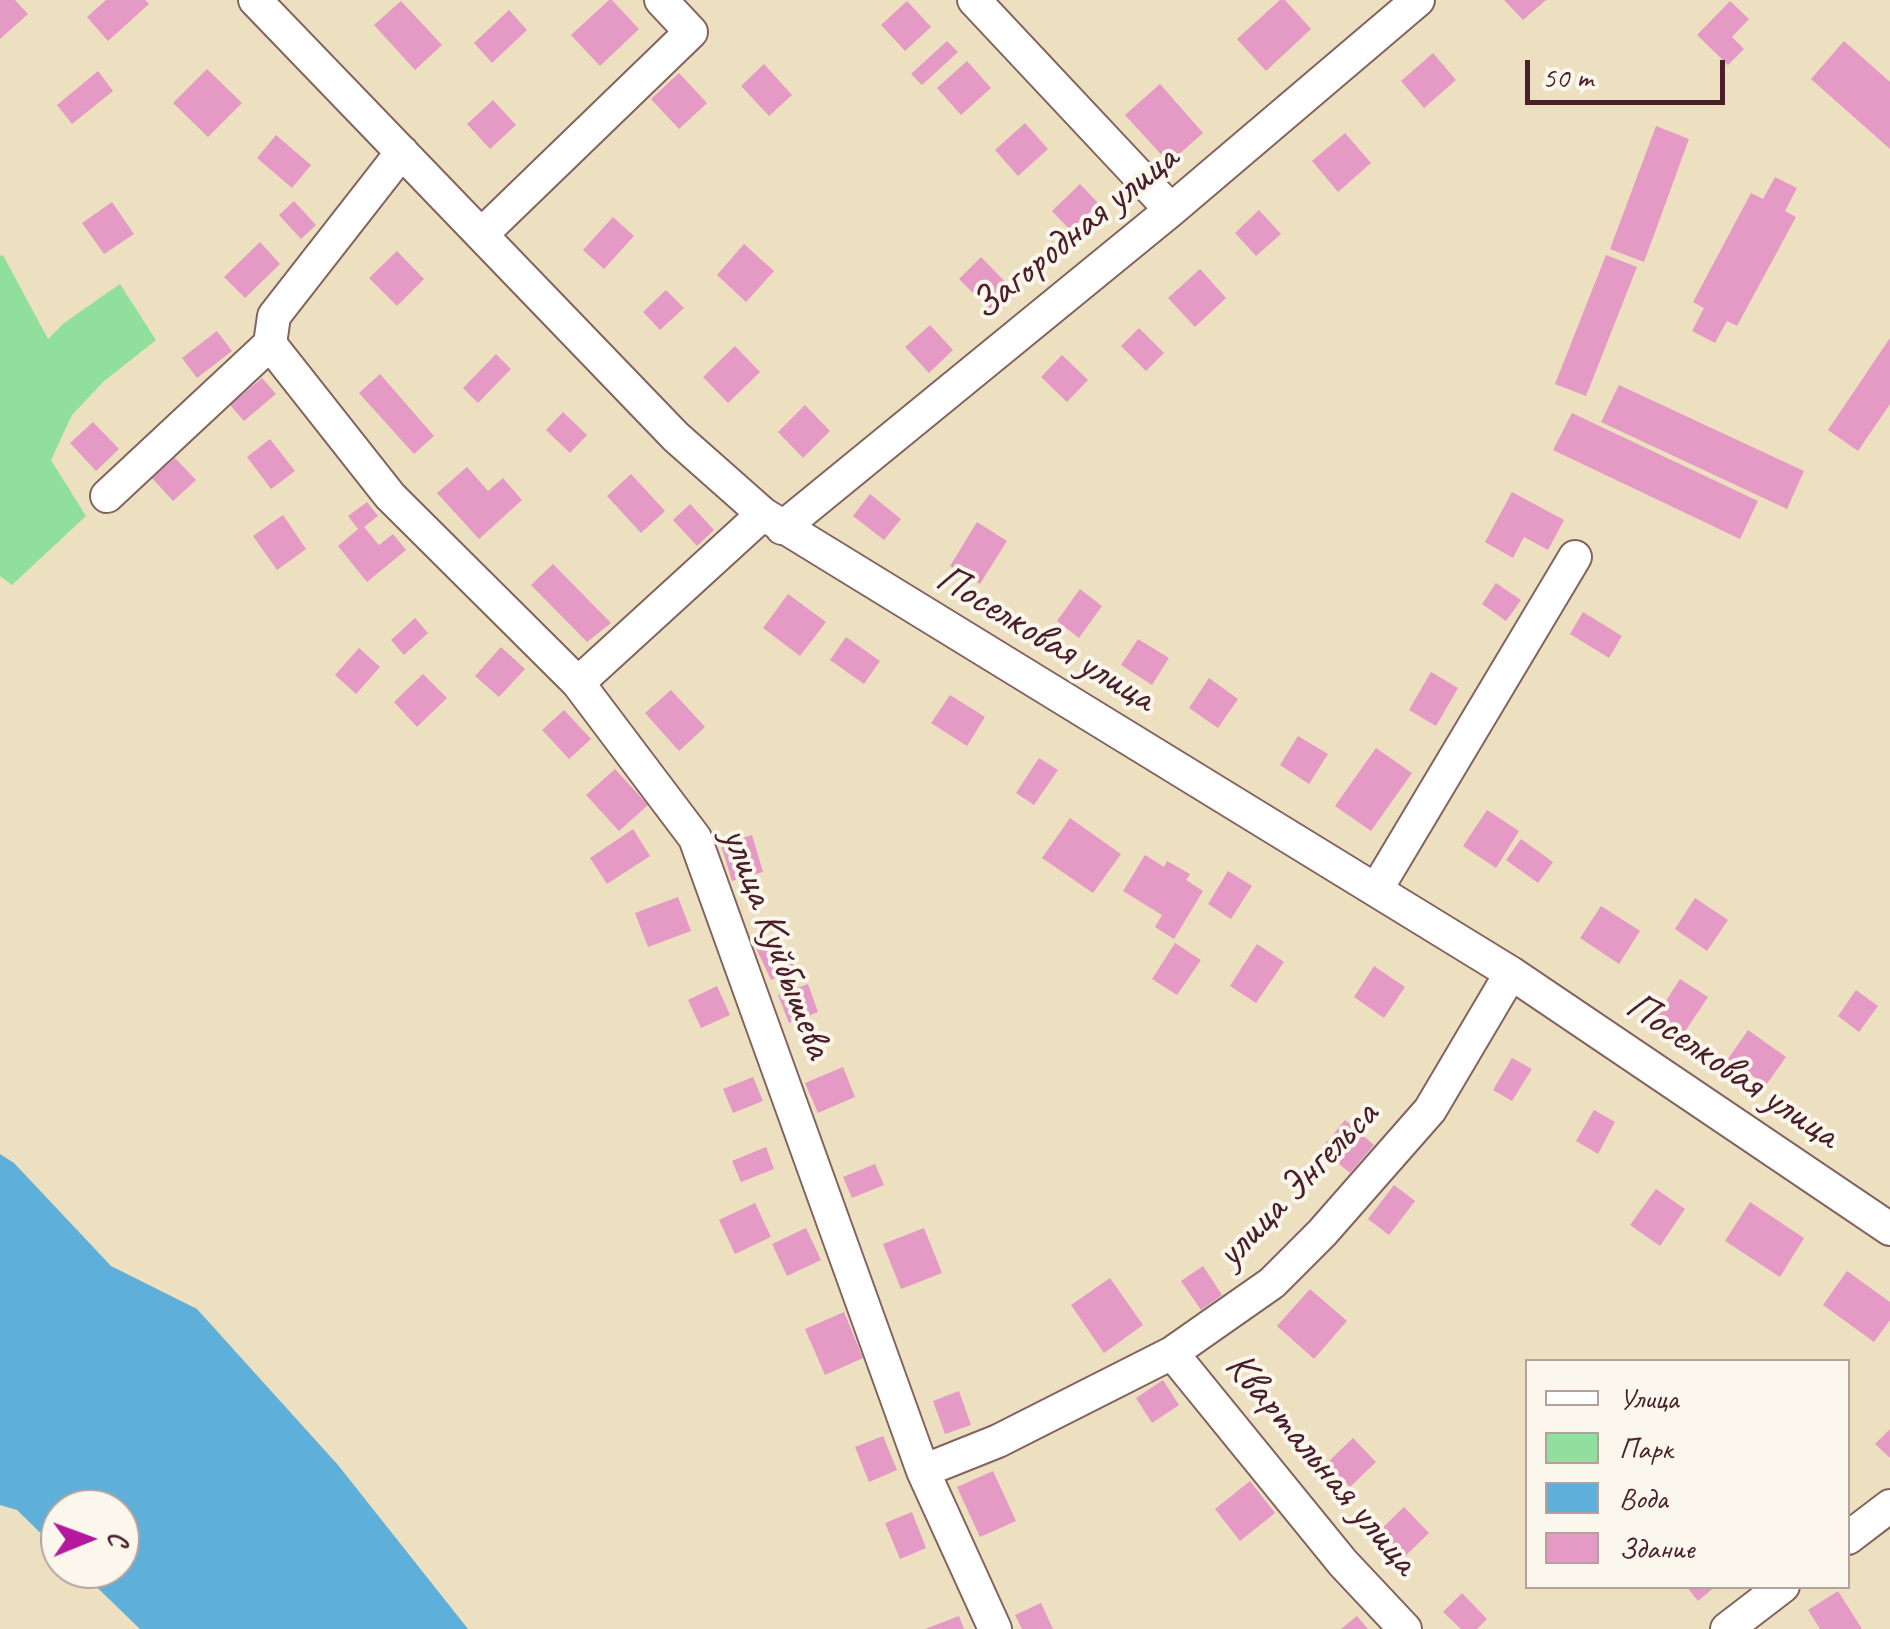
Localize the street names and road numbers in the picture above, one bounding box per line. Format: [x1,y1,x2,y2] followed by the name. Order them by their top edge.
[961,134,1189,332] street label: Загородная улица
[926,554,1164,724] street label: Поселковая улица
[709,820,843,1066] street label: улица Куйбышева
[1616,981,1848,1161] street label: Поселковая улица
[1206,1091,1390,1279] street label: улица Энгельса
[1213,1342,1429,1586] street label: Квартальная улица

